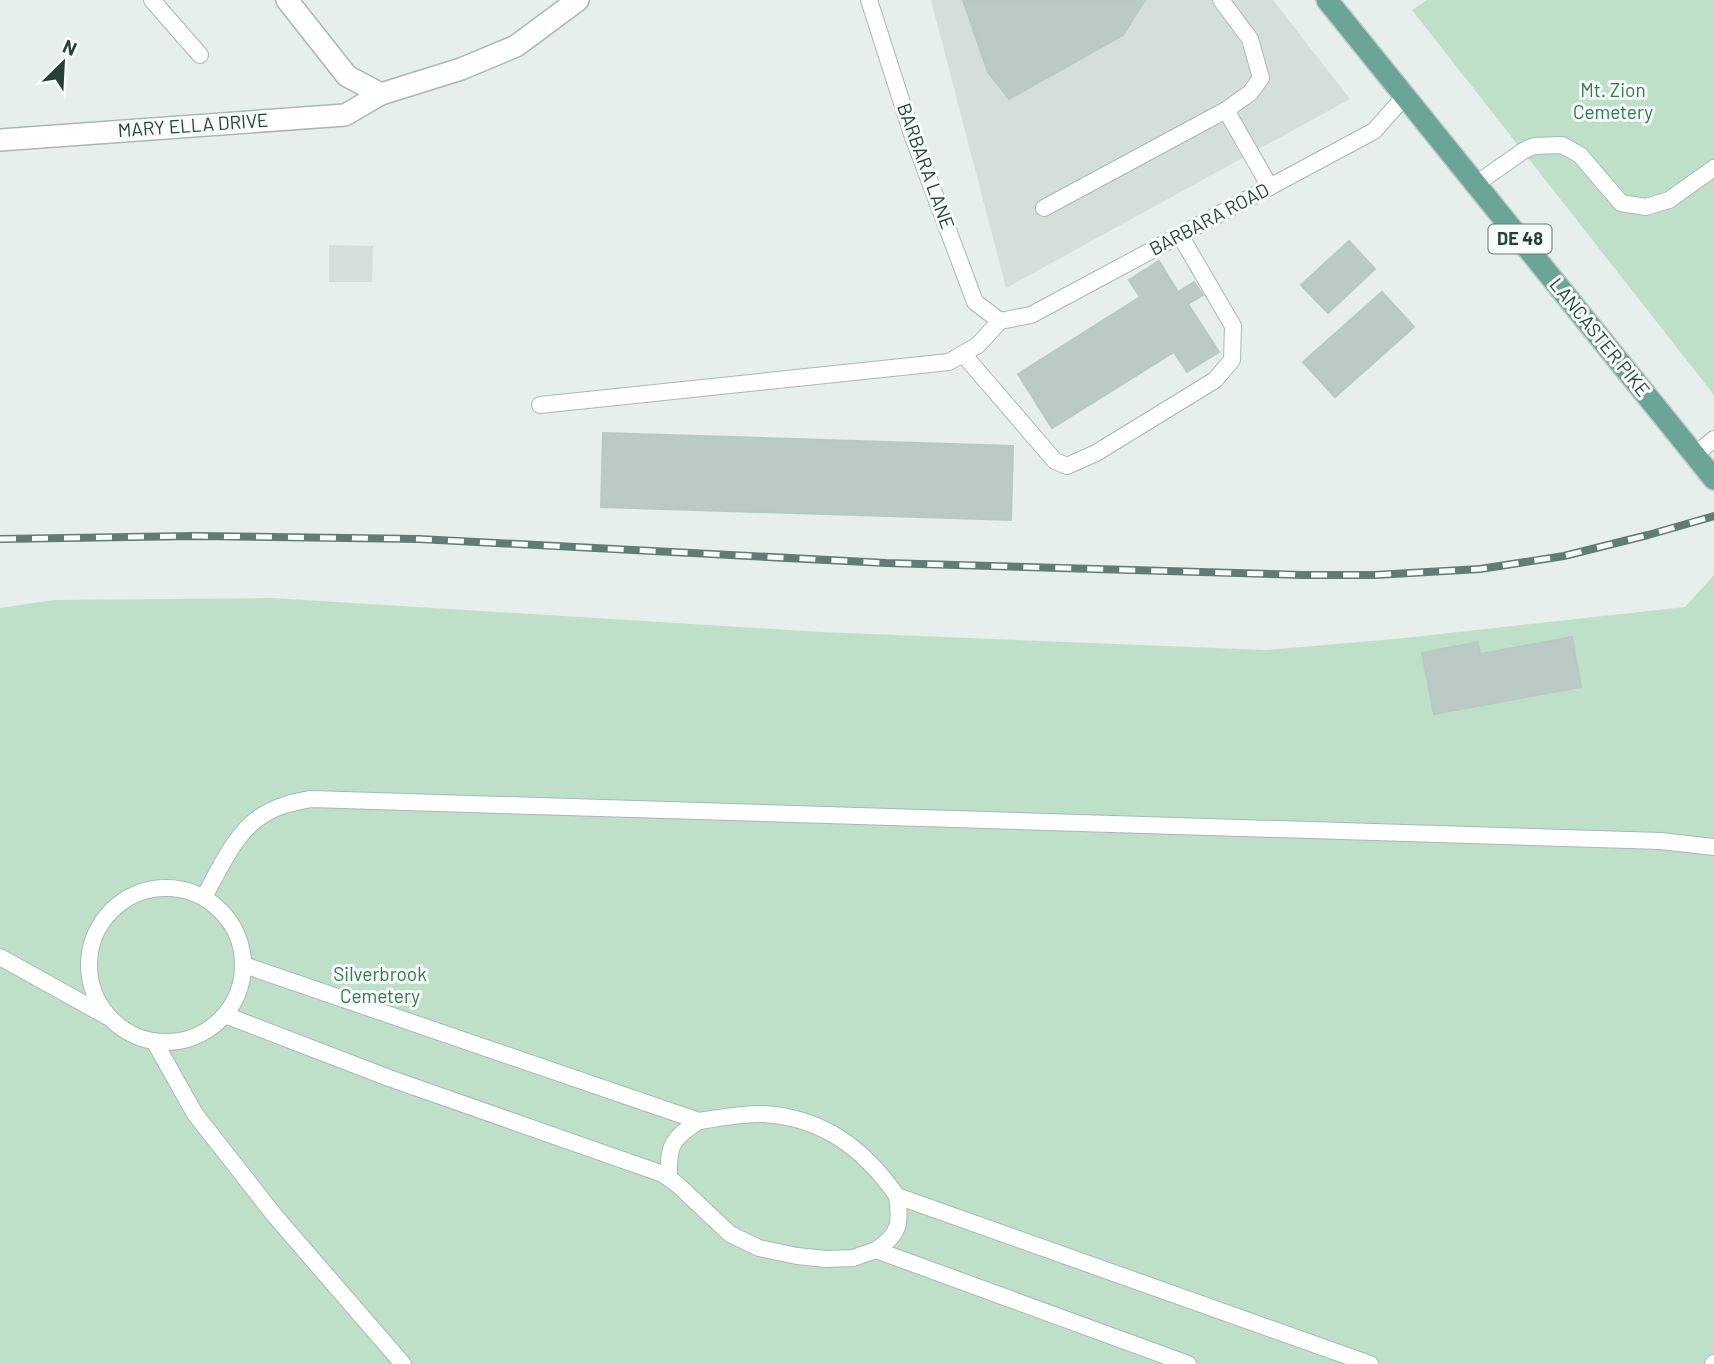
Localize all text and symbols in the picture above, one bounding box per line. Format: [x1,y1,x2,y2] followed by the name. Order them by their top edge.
[28,28,98,98] north arrow
[60,34,81,60] text: N
[1573,78,1653,123] park label: Mt. Zion Cemetery
[893,100,960,232] street label: BARBARA LANE
[117,108,269,141] street label: MARY ELLA DRIVE
[1145,177,1272,260] street label: BARBARA ROAD
[1488,225,1552,254] road number: DE 48
[1545,273,1655,401] street label: LANCASTER PIKE
[333,962,427,1007] park label: Silverbrook Cemetery

